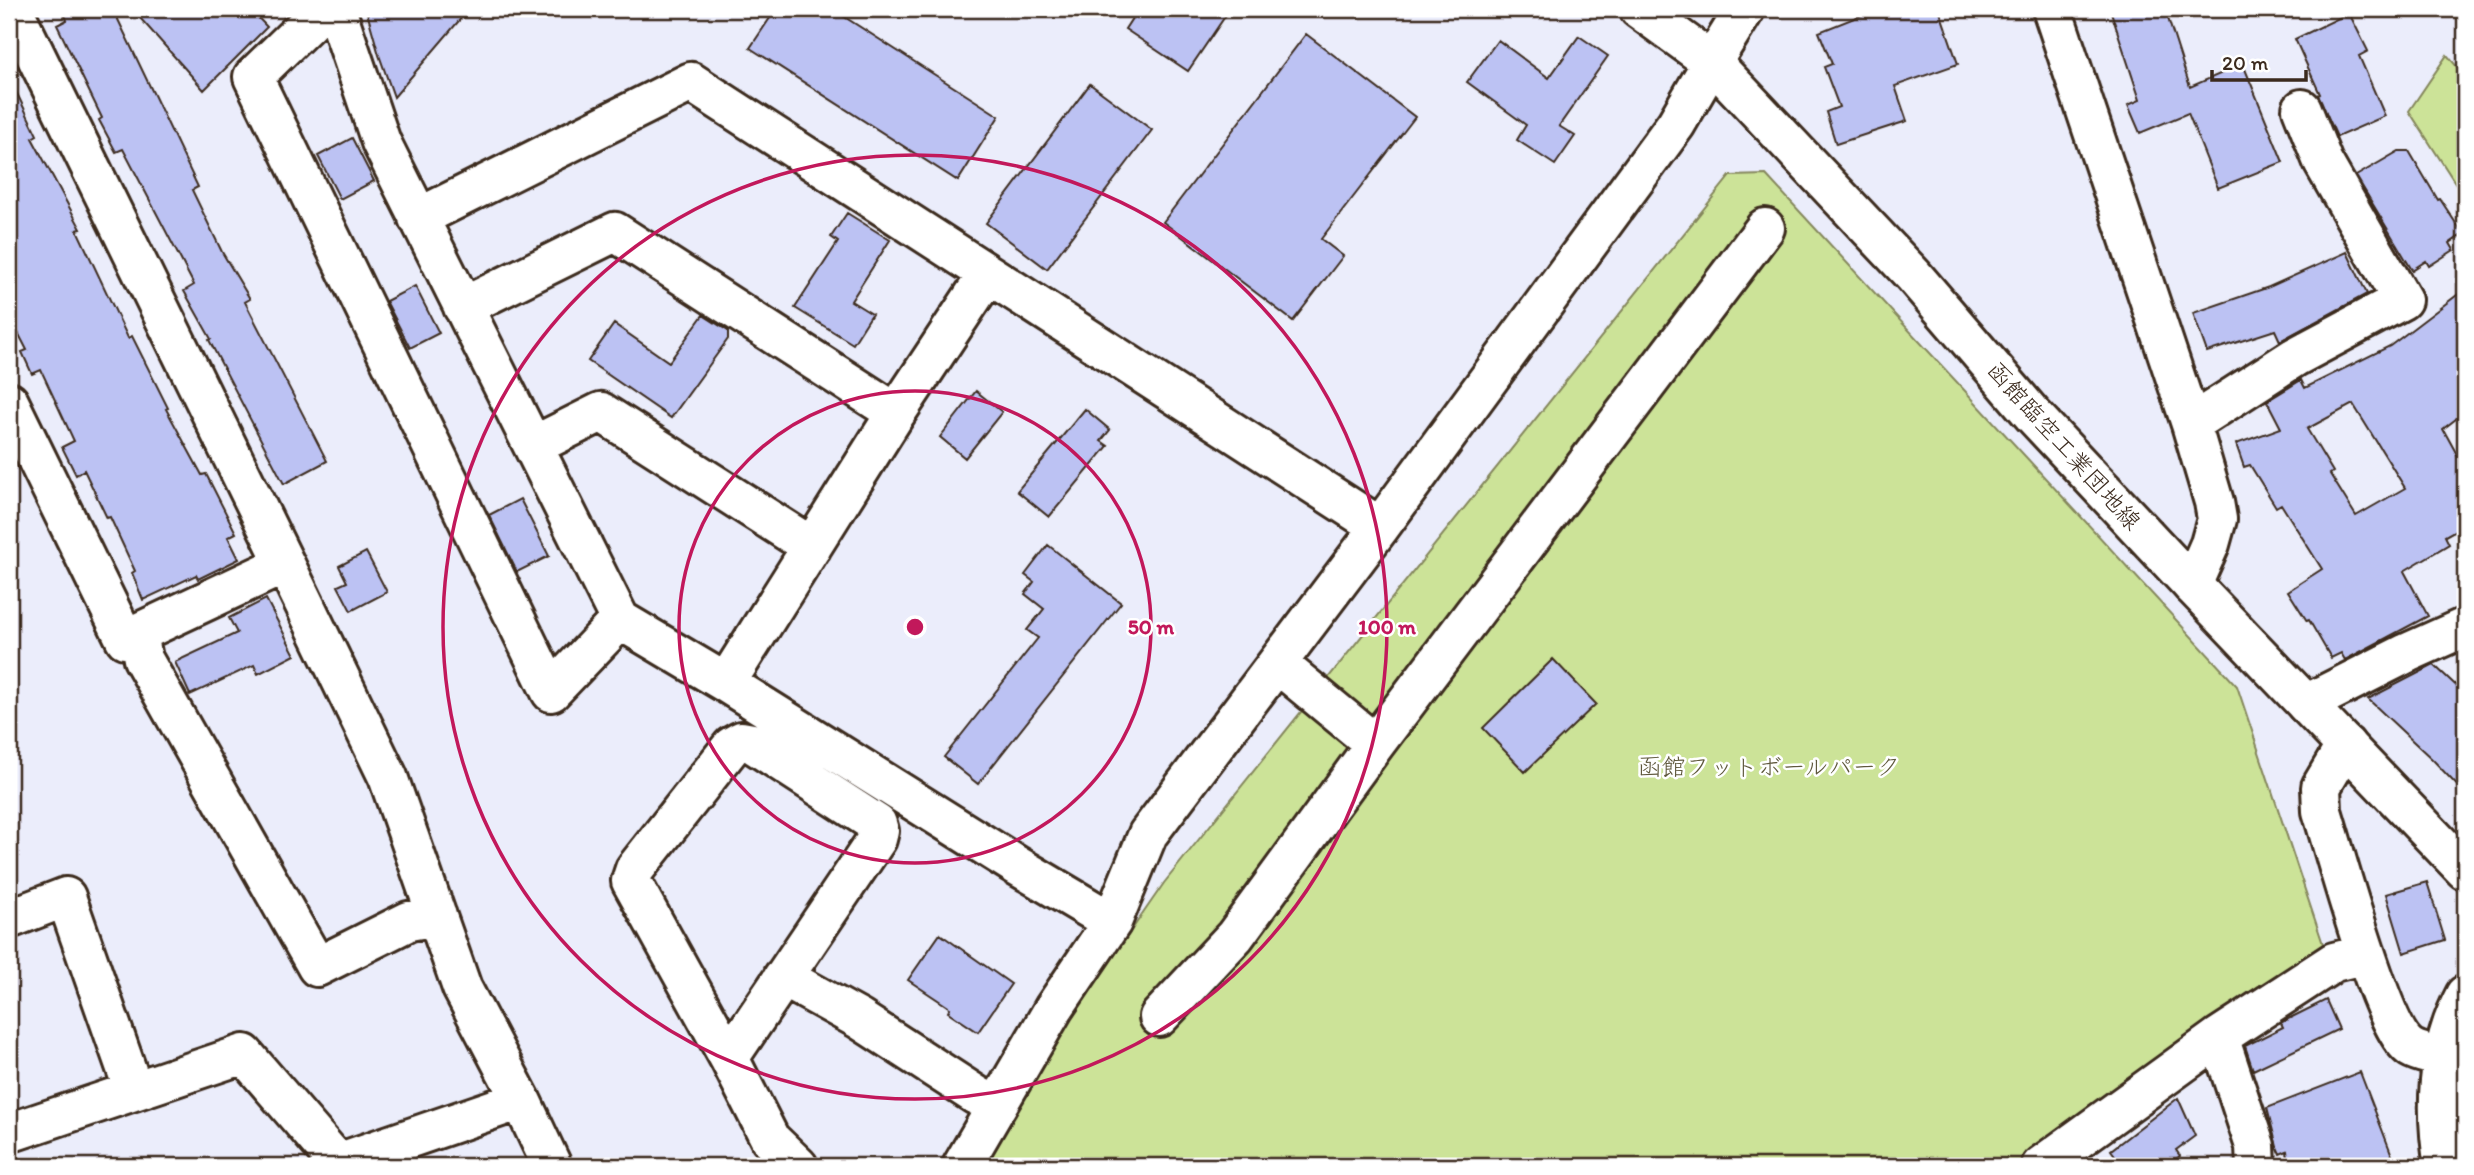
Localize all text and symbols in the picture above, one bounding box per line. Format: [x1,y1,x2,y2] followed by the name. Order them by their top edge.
[2212,38,2306,82] scale bar
[2222,50,2269,75] text: 20 m
[1981,356,2147,536] street label: 函館臨空工業団地線
[1128,614,1175,639] text: 50 m
[1358,614,1416,639] text: 100 m
[903,615,927,639] centre of rings
[1638,752,1900,781] park label: 函館フットボールパーク

